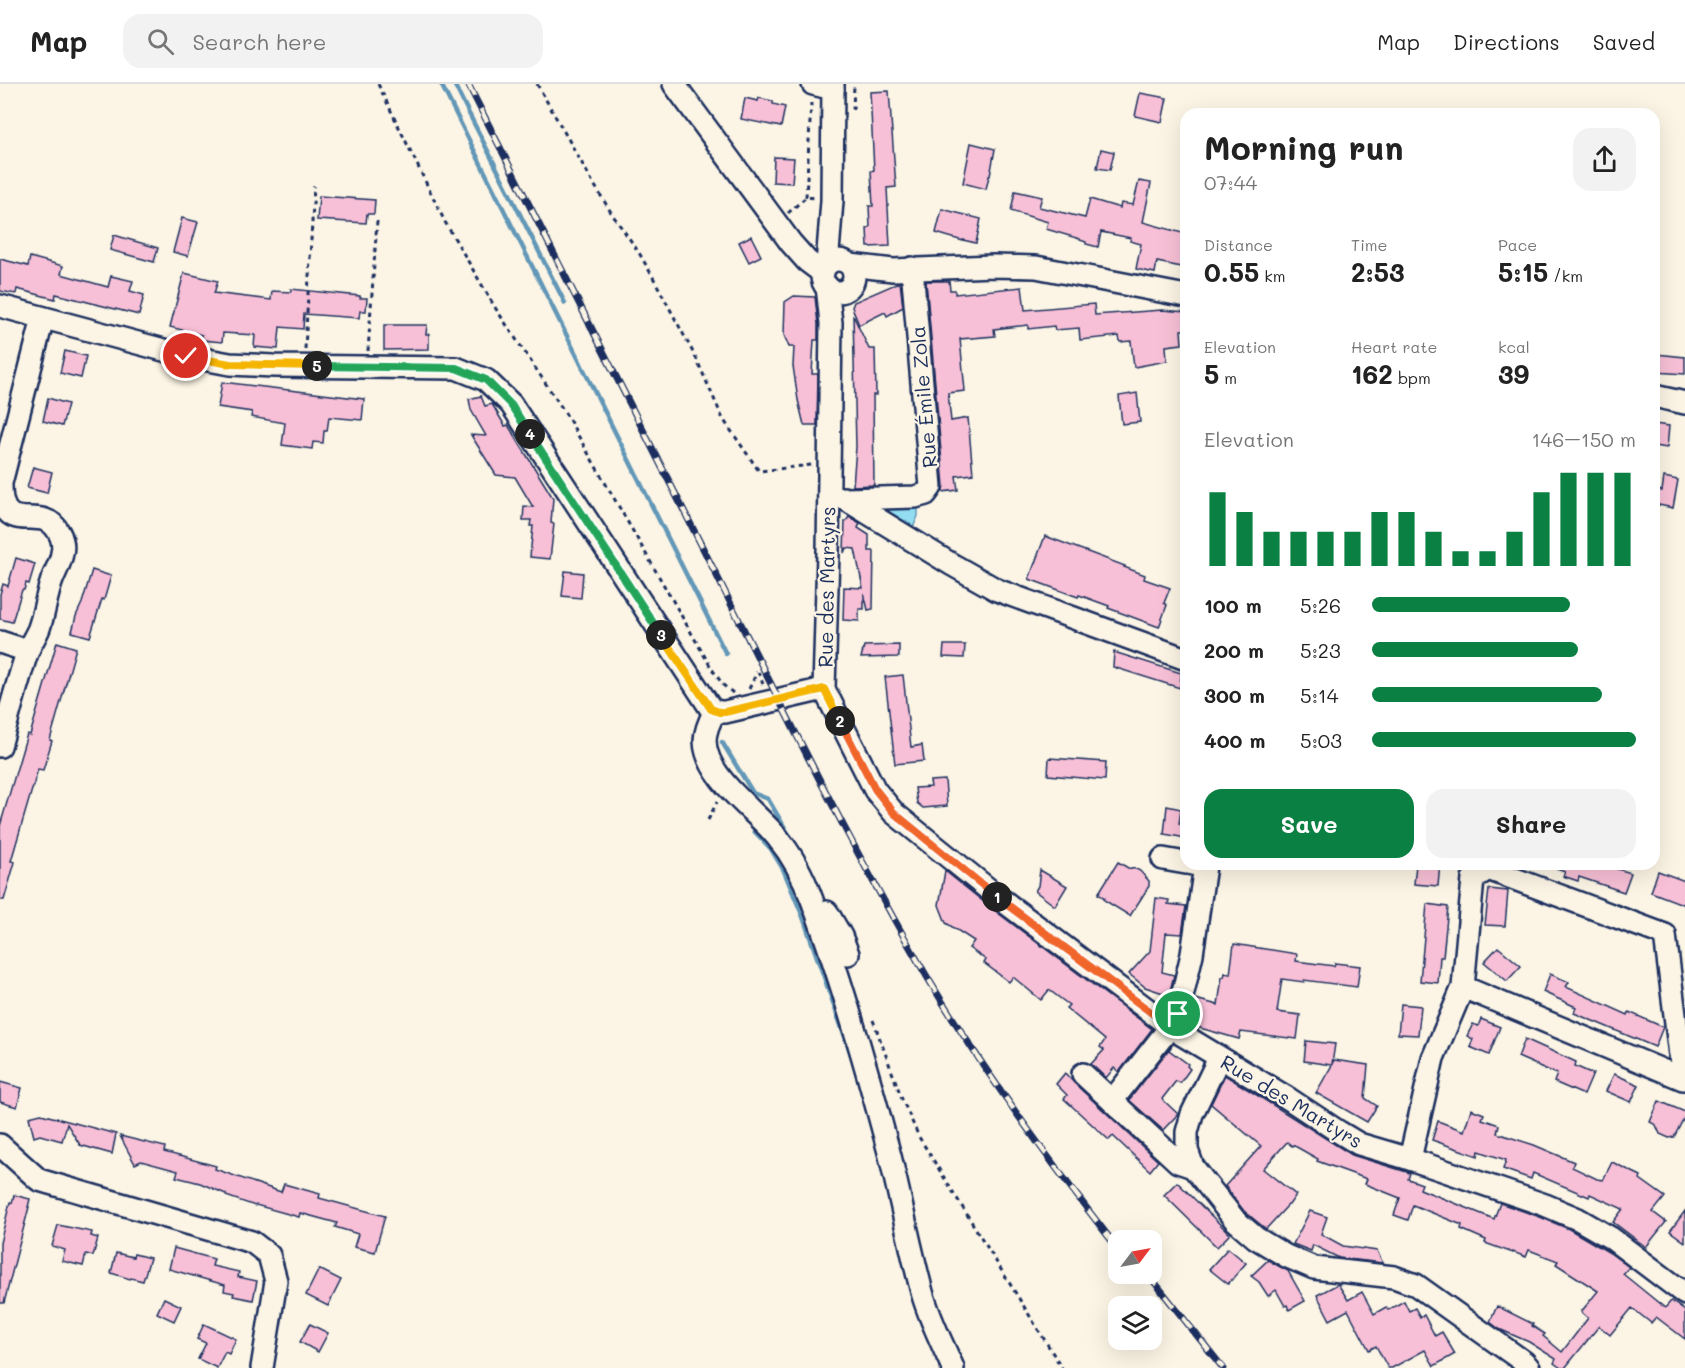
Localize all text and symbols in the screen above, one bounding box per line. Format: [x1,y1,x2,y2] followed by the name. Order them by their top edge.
[123,14,543,68] search box
[30,23,87,59] text: Map
[144,25,177,58] icon: search
[192,27,326,56] text: Search here
[1377,28,1420,55] text: Map
[1453,28,1560,55] text: Directions
[1593,28,1655,55] text: Saved
[1204,125,1404,168] text: Morning run
[1573,128,1636,191] button: share
[1204,169,1257,195] text: 07:44
[1204,234,1273,255] text: Distance
[1351,234,1387,255] text: Time
[1498,234,1537,255] text: Pace
[1204,255,1259,289] text: 0.55
[1351,255,1405,289] text: 2:53
[1498,255,1548,289] text: 5:15
[1259,265,1285,286] text: km
[1548,265,1583,286] text: /km
[904,325,942,469] street label: Rue Émile Zola
[160,330,211,381] pin
[1204,336,1276,357] text: Elevation
[1351,336,1437,357] text: Heart rate
[1498,336,1530,357] text: kcal
[169,339,202,372] icon: check
[302,351,332,381] pin: 5
[312,355,322,376] text: 5
[1204,357,1219,391] text: 5
[1351,357,1393,391] text: 162
[1498,357,1529,391] text: 39
[1219,367,1237,388] text: m
[1393,367,1431,388] text: bpm
[515,419,545,449] pin: 4
[525,423,535,444] text: 4
[1204,426,1294,452] text: Elevation
[1532,426,1636,452] text: 146–150 m
[812,506,840,668] street label: Rue des Martyrs
[1204,592,1262,618] text: 100 m
[1300,592,1341,618] text: 5:26
[646,620,676,650] pin: 3
[656,624,666,645] text: 3
[1204,637,1264,663] text: 200 m
[1300,637,1341,663] text: 5:23
[1204,682,1265,708] text: 300 m
[1300,682,1339,708] text: 5:14
[825,706,855,736] pin: 2
[836,710,844,731] text: 2
[1204,727,1265,753] text: 400 m
[1300,727,1342,753] text: 5:03
[1204,789,1414,858] button: Save
[1426,789,1636,858] button: Share
[982,882,1012,912] pin: 1
[993,886,1001,907] text: 1
[1152,988,1203,1039] pin
[1161,997,1194,1030] icon: arrive
[1216,1048,1368,1154] street label: Rue des Martyrs
[1108,1230,1162,1284] north arrow
[1108,1230,1162,1350] map controls
[1108,1296,1162,1350] button: layers

